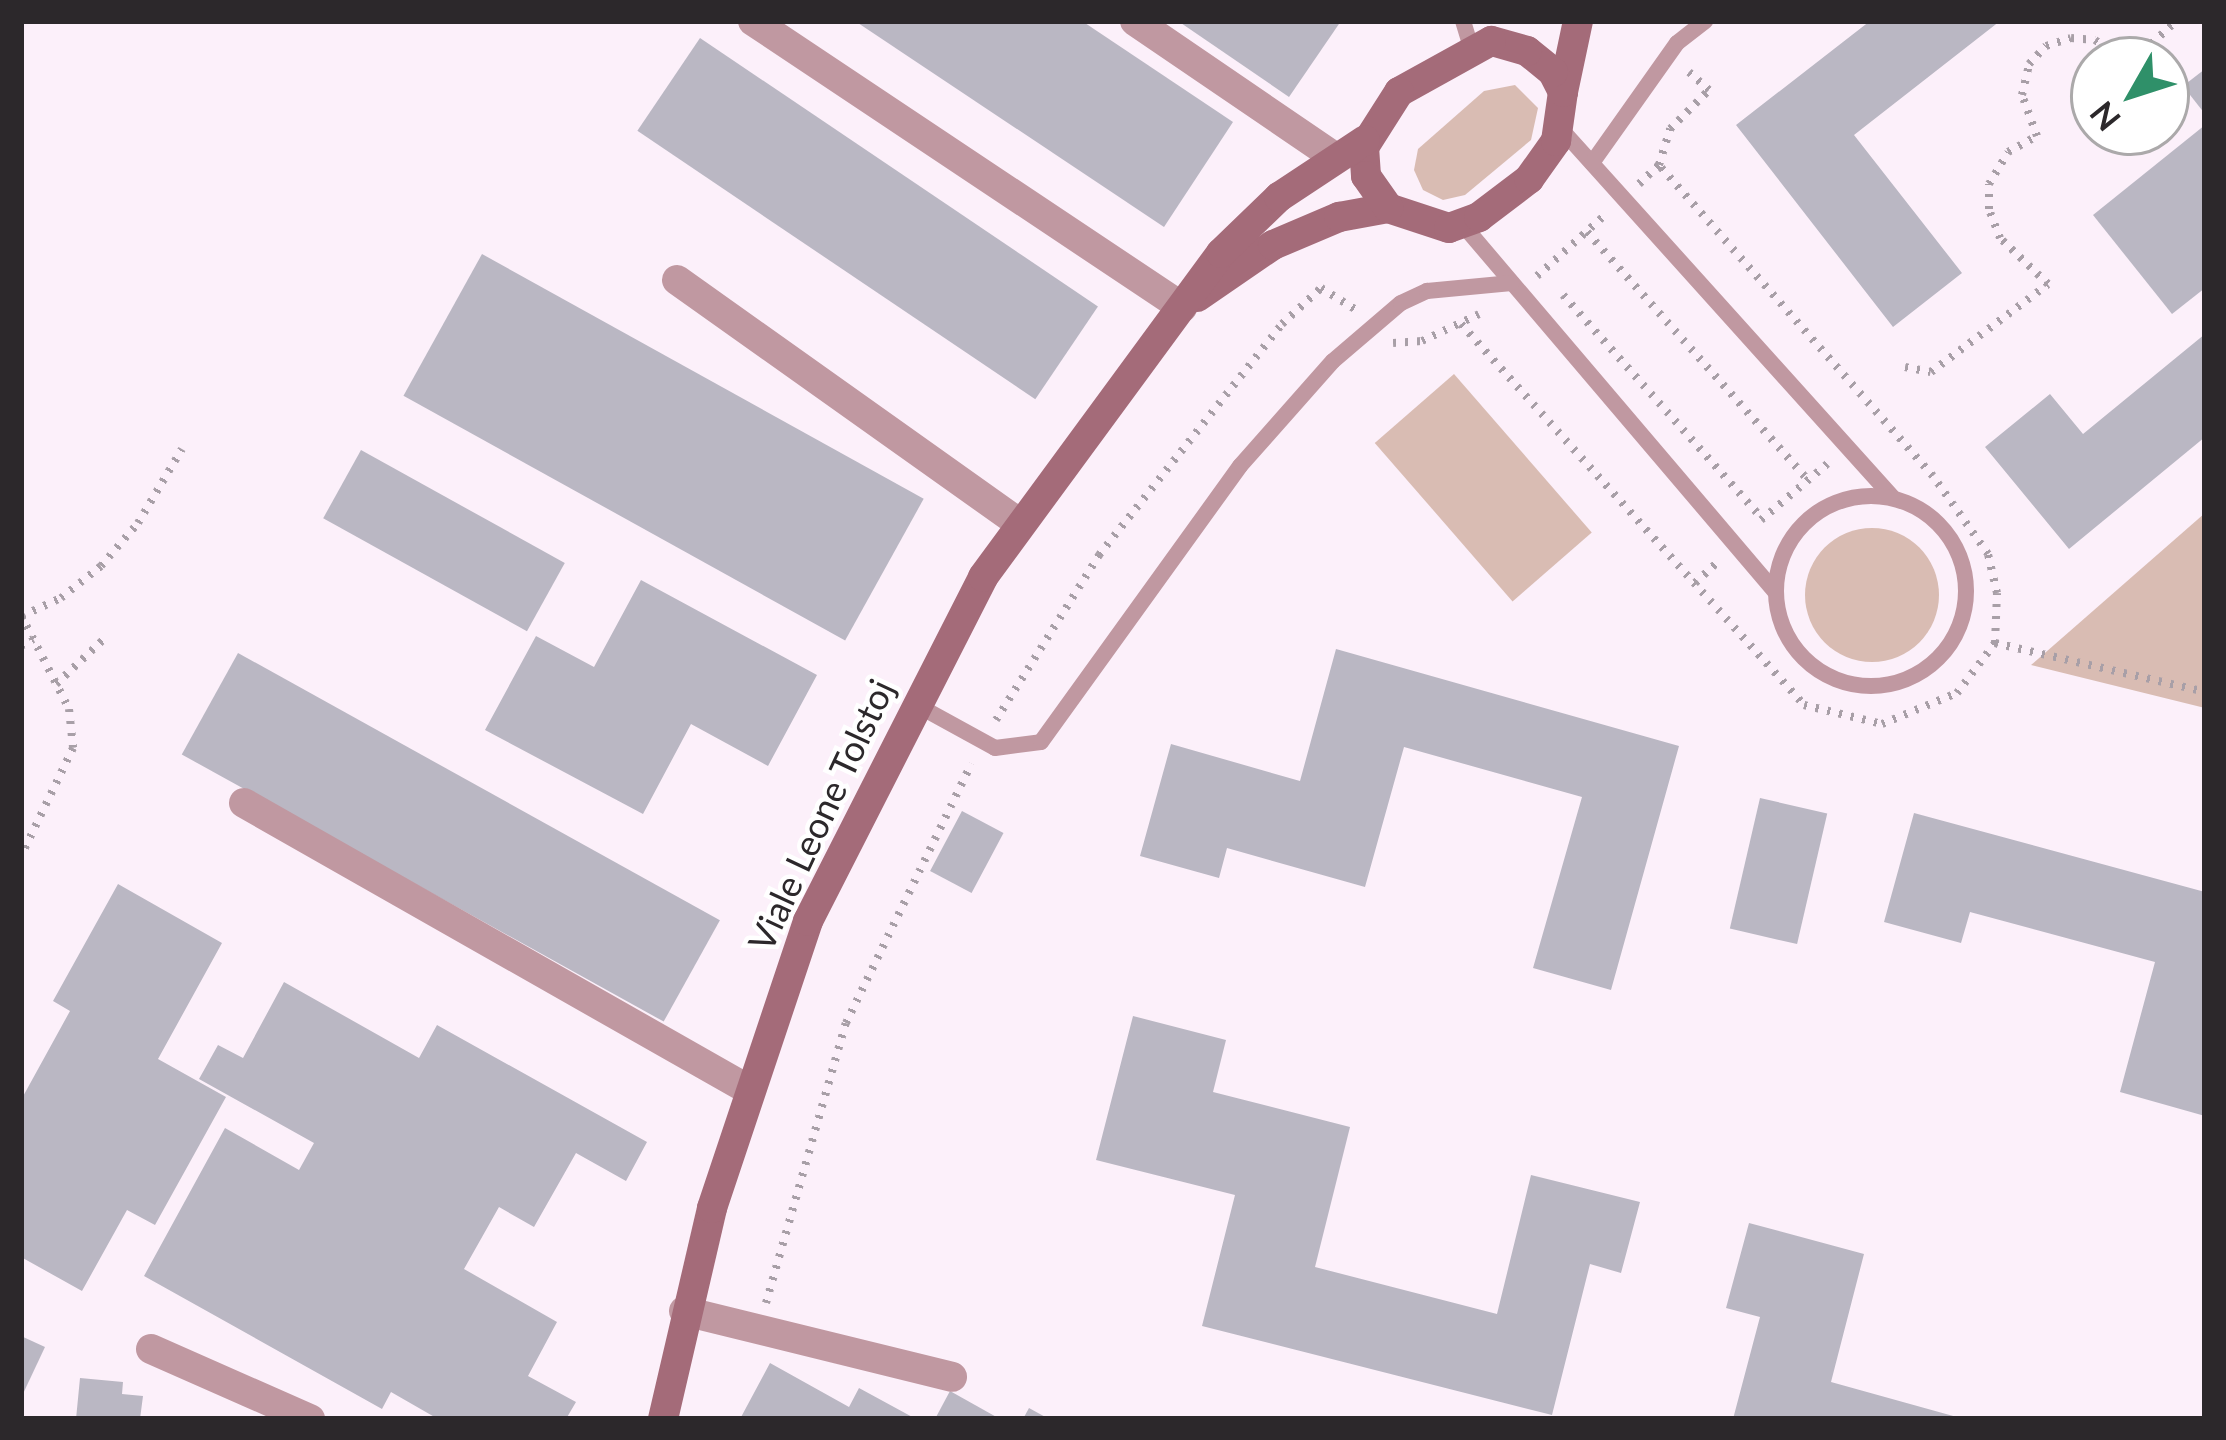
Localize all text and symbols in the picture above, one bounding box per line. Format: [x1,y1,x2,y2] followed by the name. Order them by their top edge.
[2070,36,2190,156] north arrow
[2081,94,2128,139] text: N
[739,672,903,958] street label: Viale Leone Tolstoj

